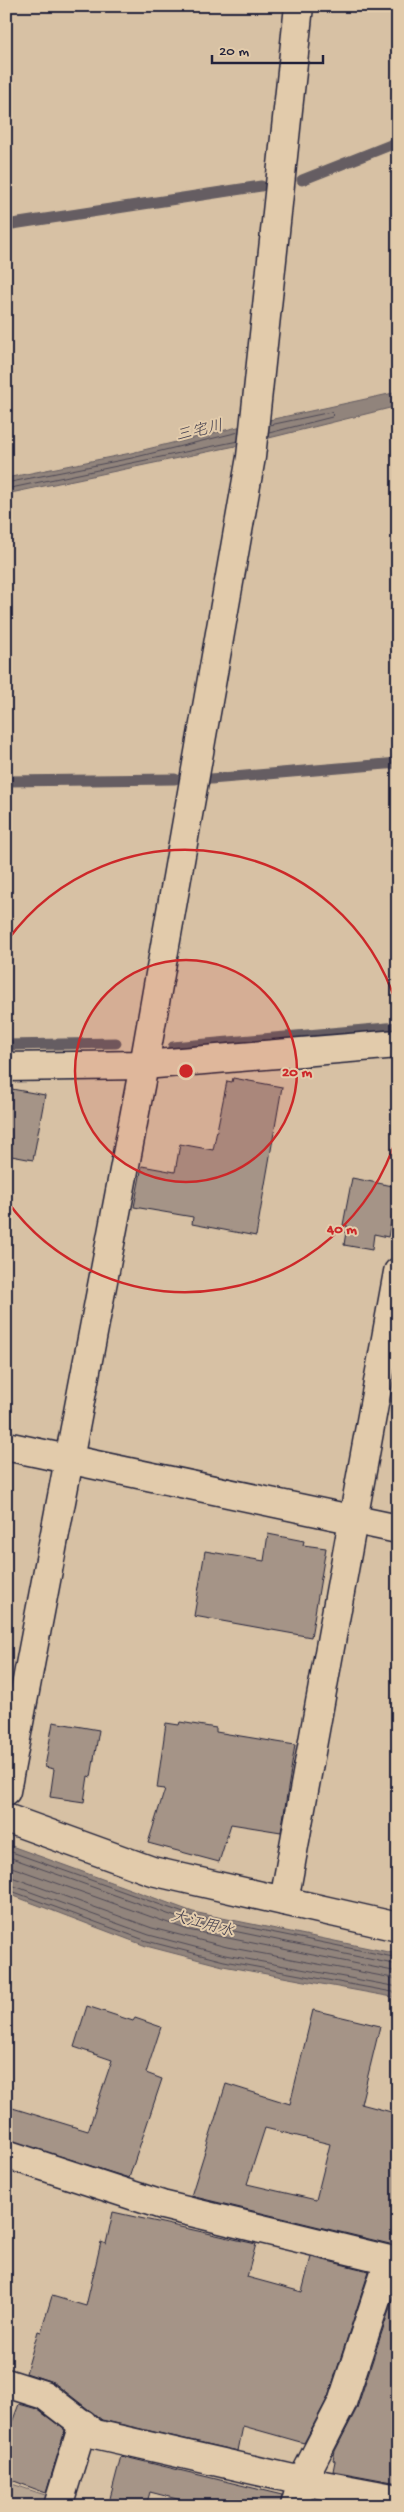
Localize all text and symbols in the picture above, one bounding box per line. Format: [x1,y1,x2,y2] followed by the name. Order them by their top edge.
[212,32,323,64] scale bar
[219,43,249,61] text: 20 m
[174,417,225,447] water label: 三宅川
[177,1062,195,1080] centre of rings
[282,1064,312,1082] text: 20 m
[326,1221,357,1239] text: 40 m
[169,1907,236,1943] water label: 大江用水

